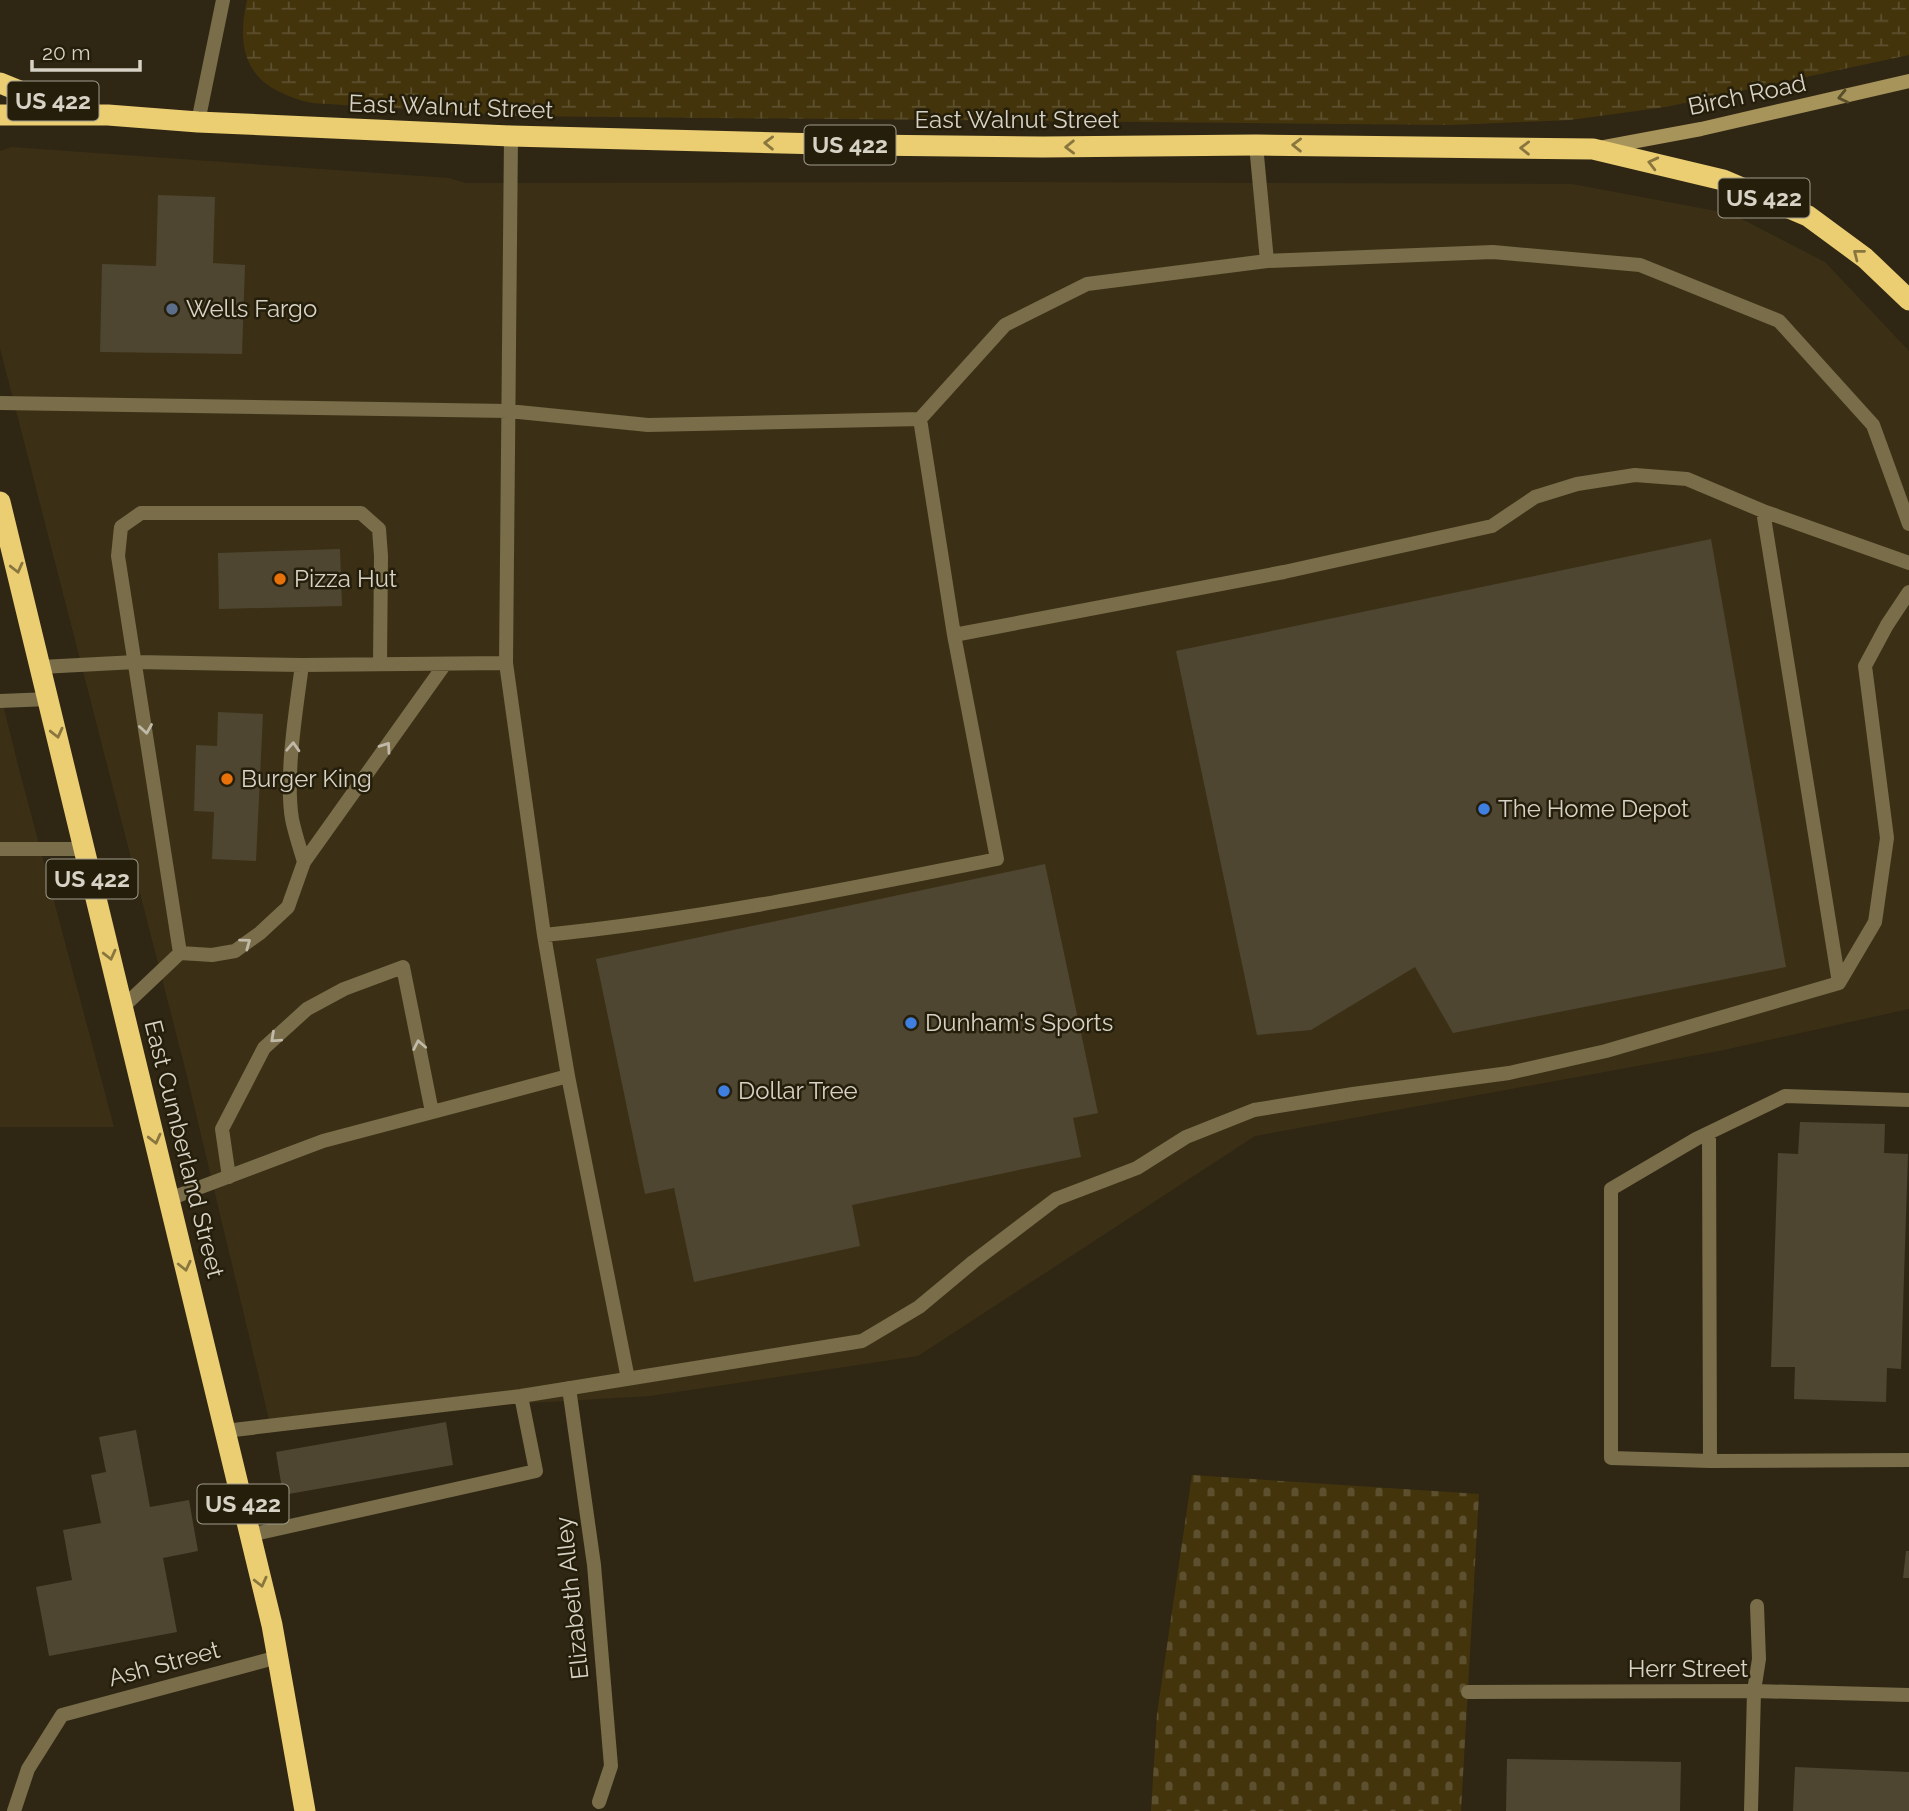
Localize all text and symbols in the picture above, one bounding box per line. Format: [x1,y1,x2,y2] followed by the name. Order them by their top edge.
[32,28,140,72] scale bar
[42,40,90,65] text: 20 m
[1685,68,1809,121] street label: Birch Road
[7,82,98,120] road number: US 422
[348,88,554,125] street label: East Walnut Street
[1837,89,1849,103] one-way arrow
[915,105,1119,134] street label: East Walnut Street
[804,126,896,164] road number: US 422
[763,135,774,150] one-way arrow
[1291,137,1302,153] one-way arrow
[1064,139,1074,155] one-way arrow
[1519,140,1529,156] one-way arrow
[1647,157,1659,171] one-way arrow
[1718,178,1810,218] road number: US 422
[1854,249,1866,262] one-way arrow
[186,294,317,323] place label: Wells Fargo
[164,301,180,317] marker: Wells Fargo
[9,562,23,574] one-way arrow
[294,564,397,593] place label: Pizza Hut
[272,571,288,587] marker: Pizza Hut
[138,723,153,735] one-way arrow
[49,727,63,739] one-way arrow
[286,741,301,752] one-way arrow
[378,742,390,755] one-way arrow
[241,764,372,793] place label: Burger King
[219,771,235,787] marker: Burger King
[1498,794,1689,823] place label: The Home Depot
[1476,801,1492,817] marker: The Home Depot
[46,860,138,898] road number: US 422
[238,939,251,951] one-way arrow
[102,948,116,960] one-way arrow
[925,1008,1113,1037] place label: Dunham's Sports
[903,1015,919,1031] marker: Dunham's Sports
[138,1017,231,1281] street label: East Cumberland Street
[270,1030,283,1043] one-way arrow
[412,1039,427,1051] one-way arrow
[738,1076,858,1105] place label: Dollar Tree
[716,1083,732,1099] marker: Dollar Tree
[147,1133,161,1145] one-way arrow
[177,1260,191,1272] one-way arrow
[198,1484,288,1524] road number: US 422
[549,1515,594,1681] street label: Elizabeth Alley
[253,1576,268,1588] one-way arrow
[105,1635,223,1692] street label: Ash Street
[1628,1654,1748,1683] street label: Herr Street

